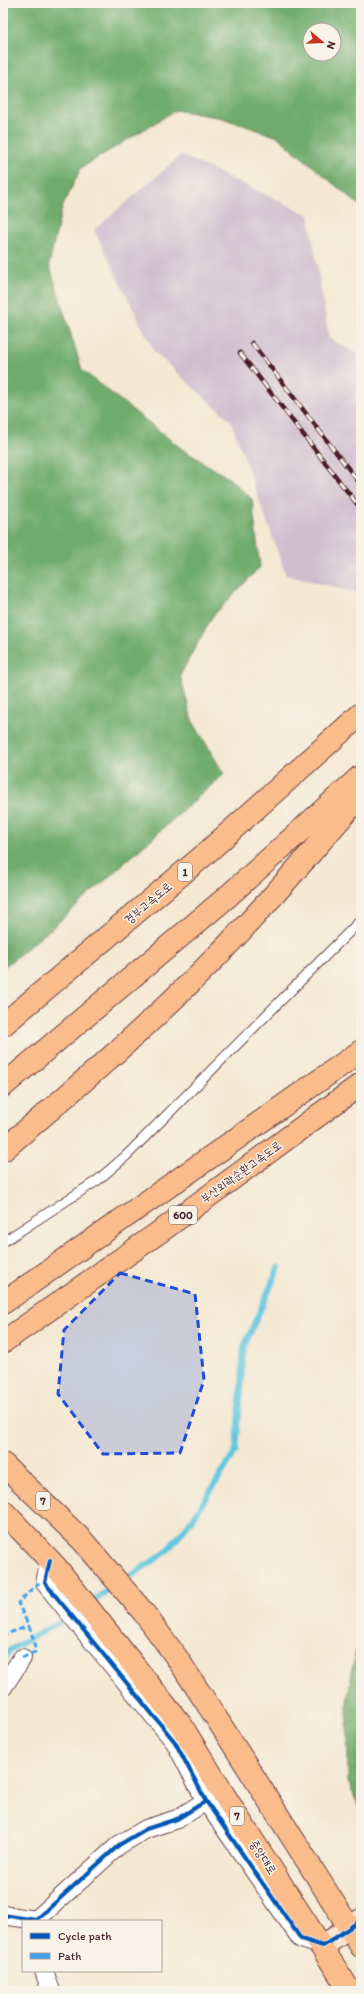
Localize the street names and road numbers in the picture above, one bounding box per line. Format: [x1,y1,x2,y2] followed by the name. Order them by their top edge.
[178,863,192,881] road number: 1
[121,879,175,927] street label: 경부고속도로
[198,1138,284,1206] street label: 부산외곽순환고속도로
[169,1206,197,1224] road number: 600
[36,1492,50,1510] road number: 7
[230,1807,244,1825] road number: 7
[247,1837,279,1877] street label: 중앙대로

